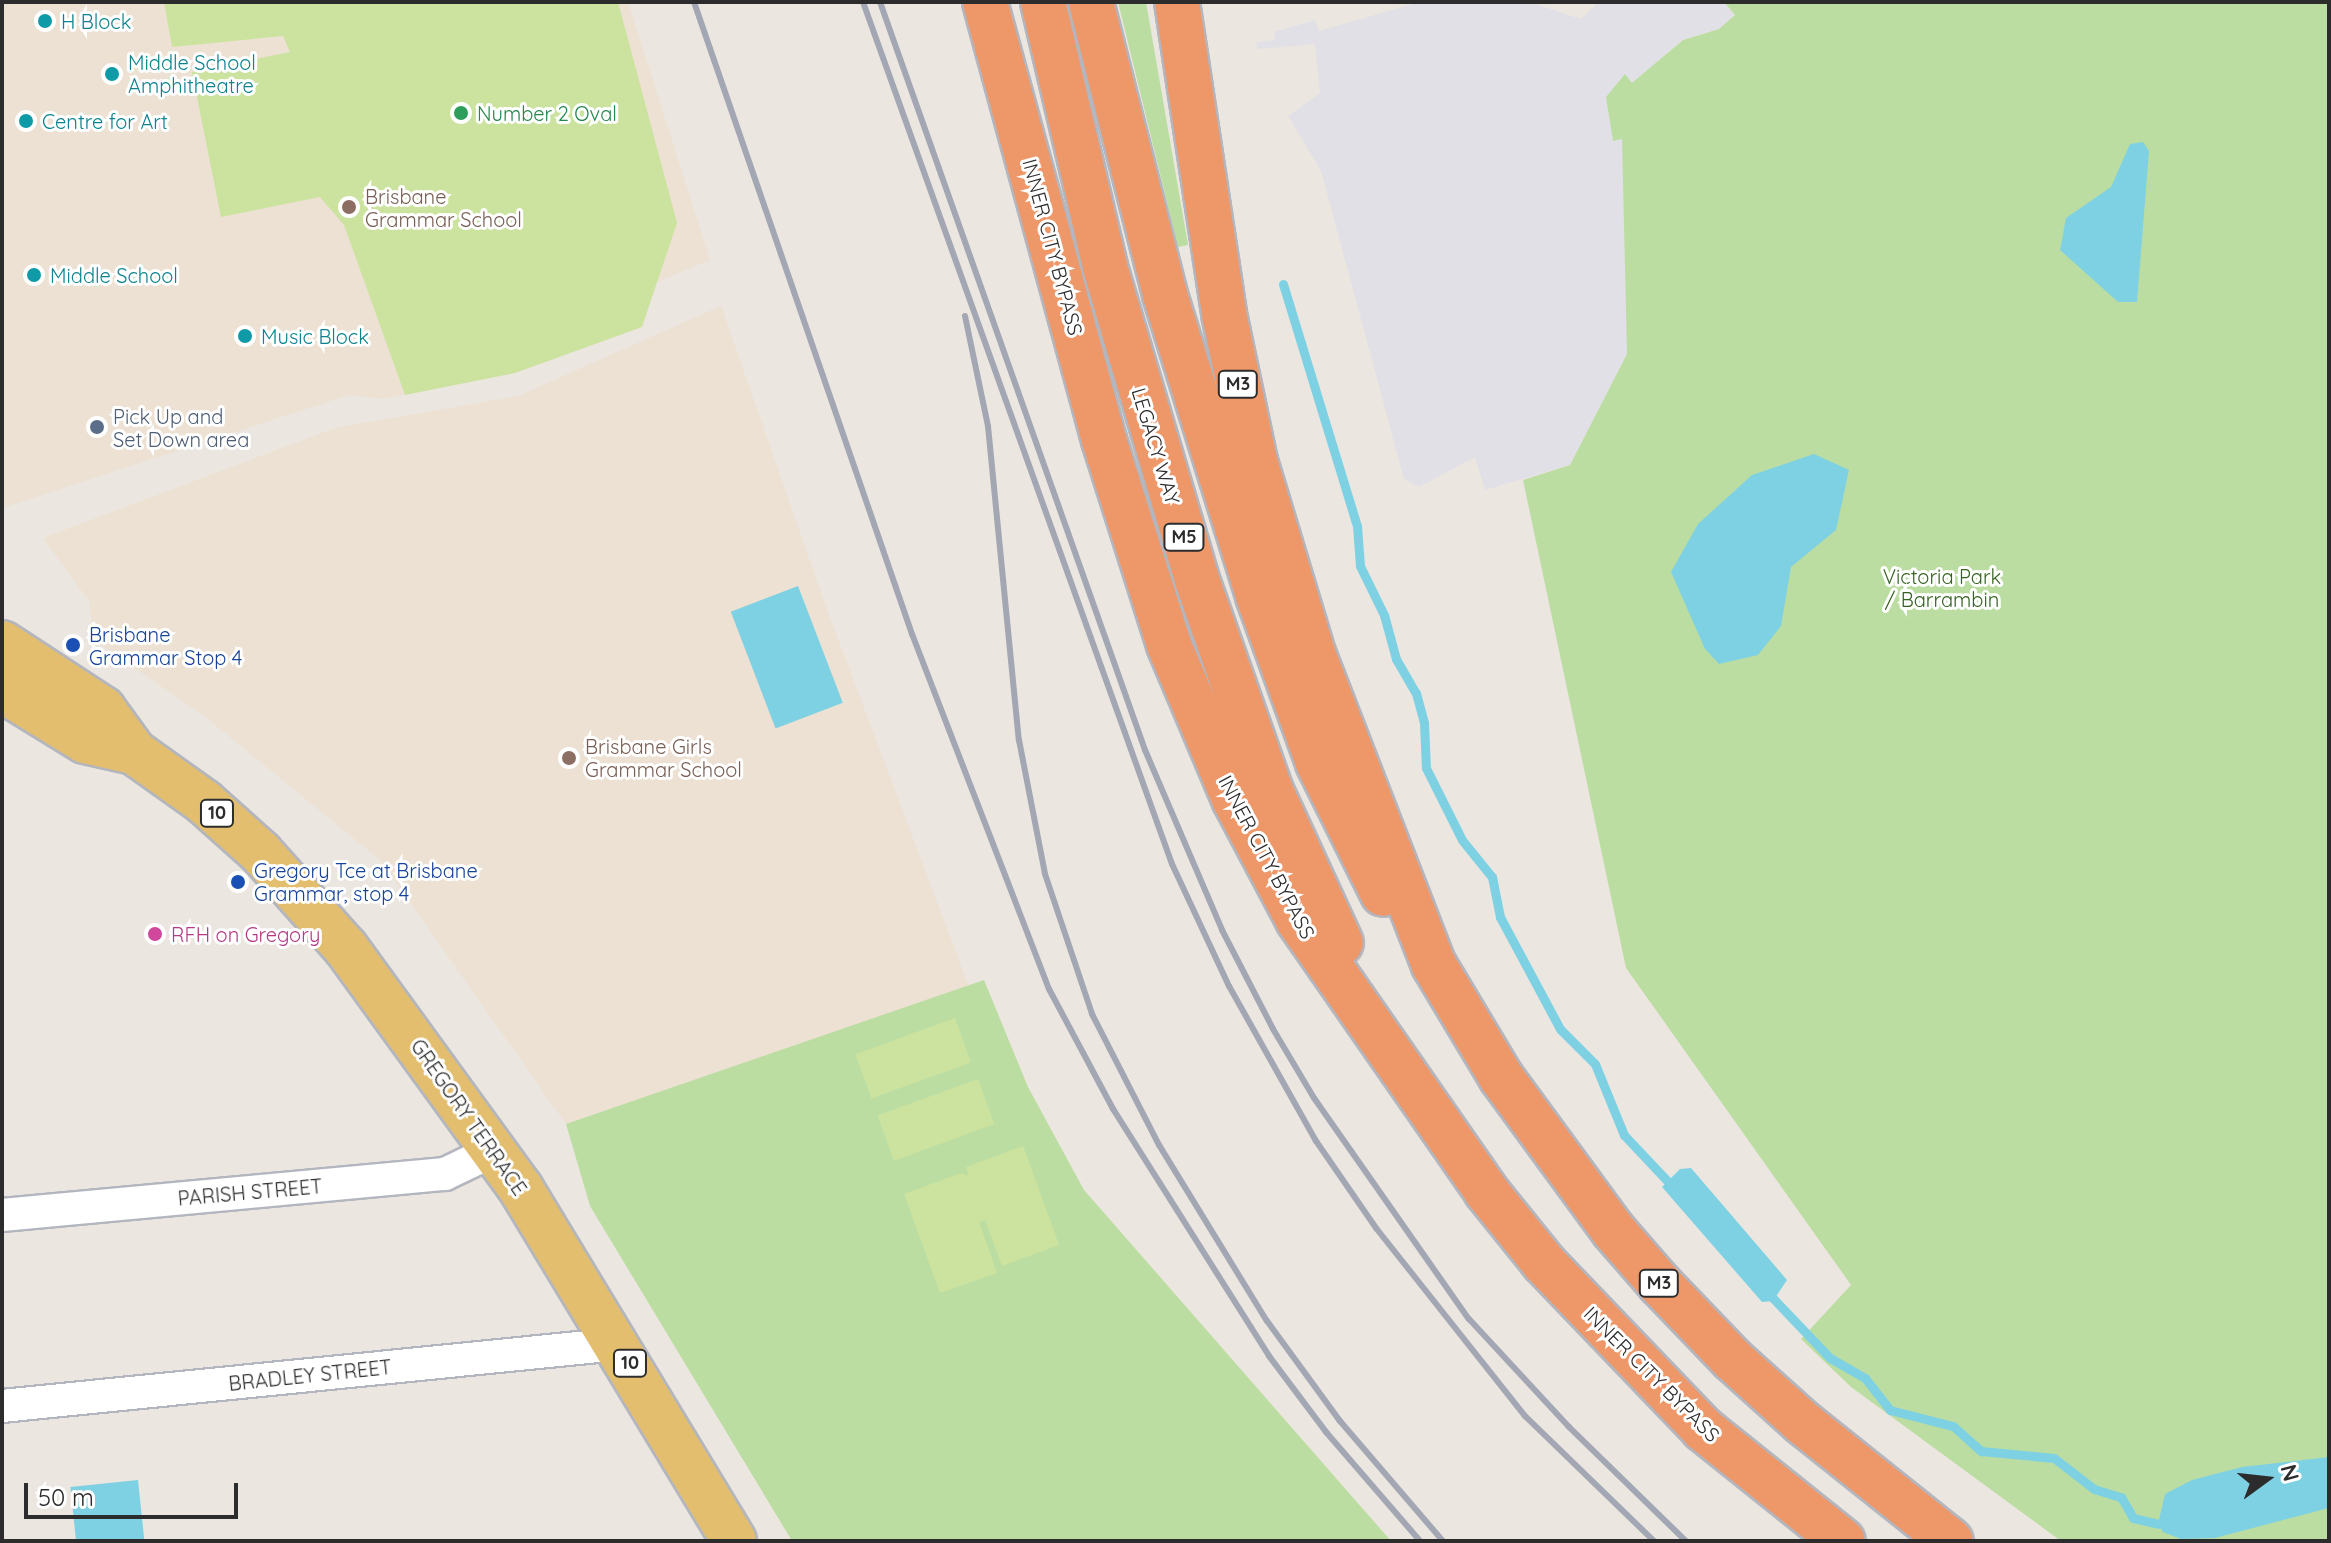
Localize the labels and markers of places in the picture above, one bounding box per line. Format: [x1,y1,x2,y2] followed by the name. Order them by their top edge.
[61,9,131,33] place label: H Block
[36,12,54,30] marker: H Block
[128,50,256,97] place label: Middle School Amphitheatre
[103,65,121,83] marker: Middle School Amphitheatre
[477,101,617,125] place label: Number 2 Oval
[452,104,470,122] marker: Number 2 Oval
[42,109,168,133] place label: Centre for Art
[17,112,35,130] marker: Centre for Art
[365,184,522,231] place label: Brisbane Grammar School
[340,198,358,216] marker: Brisbane Grammar School
[50,263,178,287] place label: Middle School
[25,266,43,284] marker: Middle School
[261,324,369,348] place label: Music Block
[236,327,254,345] marker: Music Block
[113,404,249,451] place label: Pick Up and Set Down area
[88,418,106,436] marker: Pick Up and Set Down area
[89,622,242,669] place label: Brisbane Grammar Stop 4
[64,636,82,654] marker: Brisbane Grammar Stop 4
[585,734,742,781] place label: Brisbane Girls Grammar School
[560,749,578,767] marker: Brisbane Girls Grammar School
[254,858,478,905] place label: Gregory Tce at Brisbane Grammar, stop 4
[229,873,247,891] marker: Gregory Tce at Brisbane Grammar, stop 4
[171,922,320,946] place label: RFH on Gregory
[146,925,164,943] marker: RFH on Gregory

